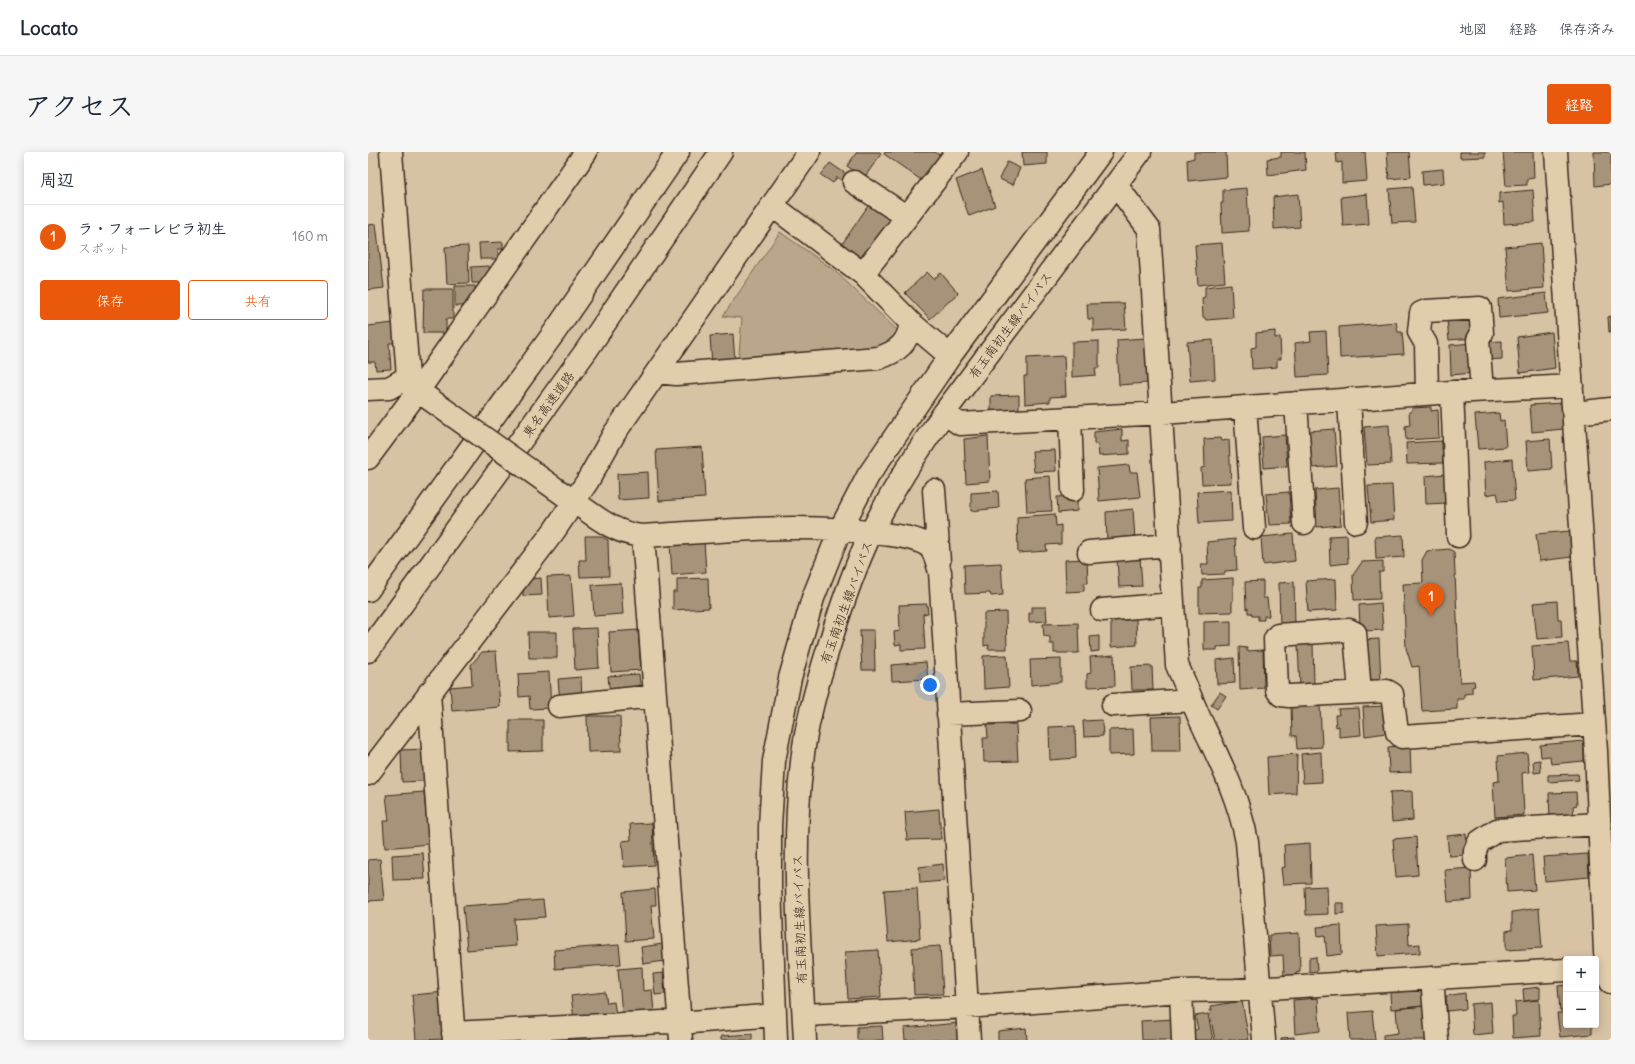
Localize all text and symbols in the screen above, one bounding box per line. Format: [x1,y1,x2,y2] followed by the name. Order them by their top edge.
[20,16,78,40] text: Locato
[1459,20,1487,38] text: 地図
[1509,20,1537,38] text: 経路
[1559,20,1615,38] text: 保存済み
[1547,84,1611,124] button: 経路
[24,88,134,124] text: アクセス
[40,169,74,191] text: 周辺
[78,219,226,238] text: ラ・フォーレビラ初生
[50,228,56,245] text: 1
[292,228,328,245] text: 160 m
[78,240,130,257] text: スポット
[965,268,1056,382] street label: 有玉南初生線バイパス
[40,280,180,320] button: 保存
[188,280,328,320] button: 共有
[519,368,578,441] street label: 東名高速道路
[816,538,877,666] street label: 有玉南初生線バイパス
[1418,583,1444,616] pin: 1
[920,675,940,695] your location
[789,854,810,984] street label: 有玉南初生線バイパス
[1563,956,1599,1028] map controls
[1563,956,1599,992] button: +
[1563,992,1599,1028] button: −

